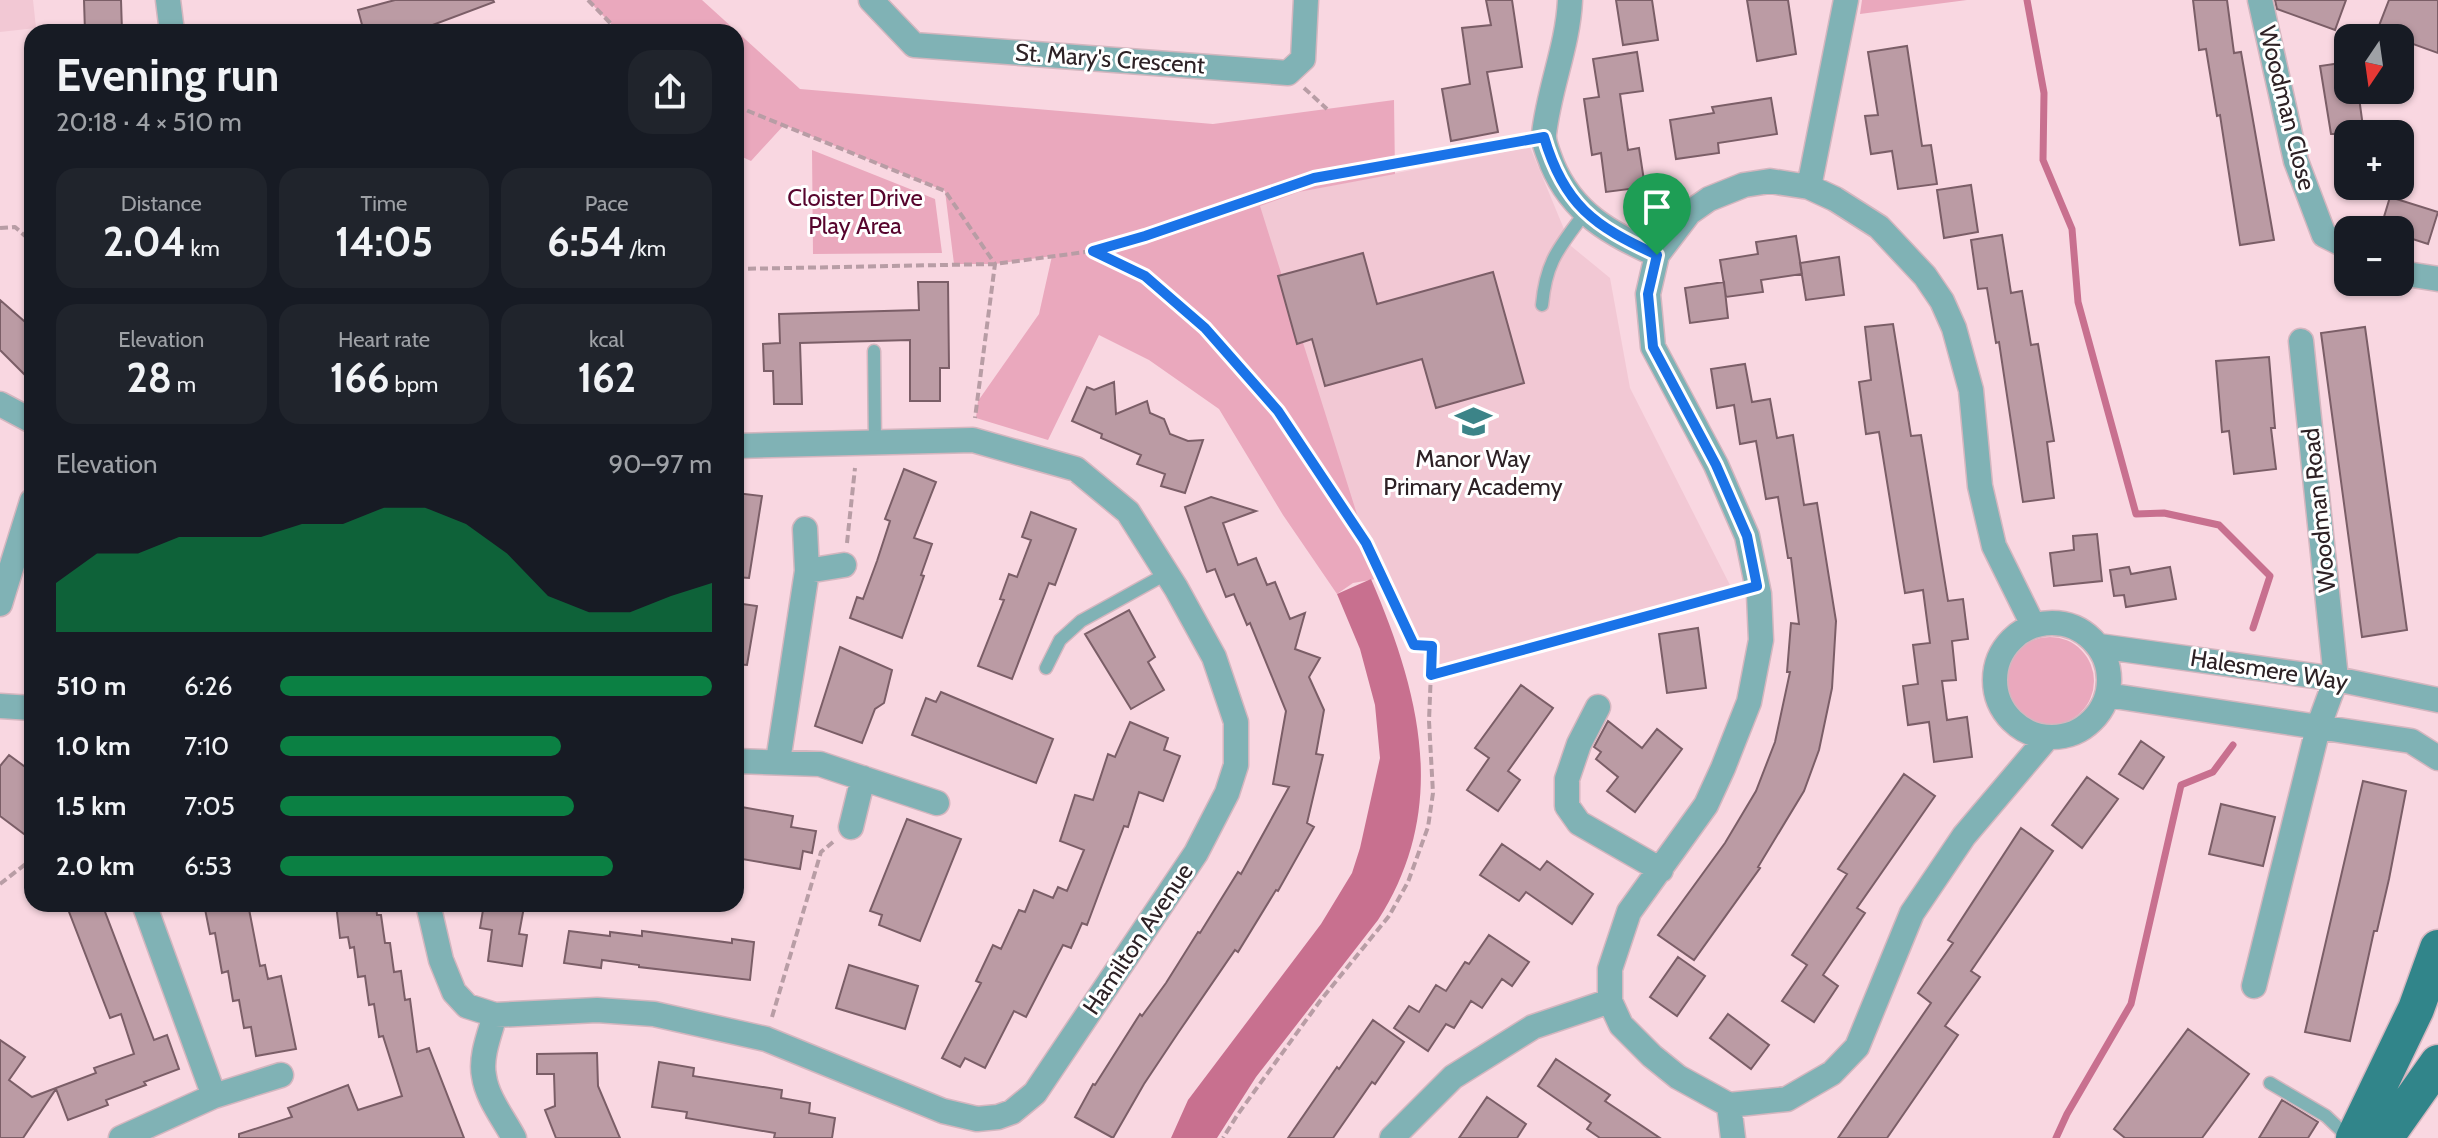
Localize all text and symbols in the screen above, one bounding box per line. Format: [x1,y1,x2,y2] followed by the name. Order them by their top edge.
[2253,23,2322,193] street label: Woodman Close
[2334,24,2414,104] north arrow
[2334,24,2414,296] map controls
[1014,37,1206,80] street label: St. Mary's Crescent
[56,49,279,102] text: Evening run
[628,50,712,134] button: share
[56,106,242,138] text: 20:18 · 4 × 510 m
[2334,120,2414,200] button: +
[1623,173,1691,255] pin
[787,183,923,240] park label: Cloister Drive Play Area
[1635,185,1679,229] icon: arrive
[121,190,202,217] text: Distance
[361,190,407,217] text: Time
[585,190,629,217] text: Pace
[2334,216,2414,296] button: −
[103,217,186,266] text: 2.04
[335,217,433,266] text: 14:05
[547,217,625,266] text: 6:54
[186,235,220,262] text: km
[625,235,666,262] text: /km
[118,326,204,353] text: Elevation
[338,326,430,353] text: Heart rate
[589,326,624,353] text: kcal
[127,353,172,402] text: 28
[330,353,390,402] text: 166
[577,353,636,402] text: 162
[172,371,196,398] text: m
[390,371,438,398] text: bpm
[1454,403,1492,441] school or university icon: Manor Way Primary Academy
[2295,427,2342,594] street label: Woodman Road
[1383,444,1563,501] place label: Manor Way Primary Academy
[56,448,158,480] text: Elevation
[608,448,712,480] text: 90–97 m
[2188,643,2350,696] street label: Halesmere Way
[56,670,126,702] text: 510 m
[184,670,233,702] text: 6:26
[56,730,131,762] text: 1.0 km
[184,730,229,762] text: 7:10
[56,790,126,822] text: 1.5 km
[184,790,235,822] text: 7:05
[56,850,135,882] text: 2.0 km
[184,850,232,882] text: 6:53
[1076,858,1199,1020] street label: Hamilton Avenue

